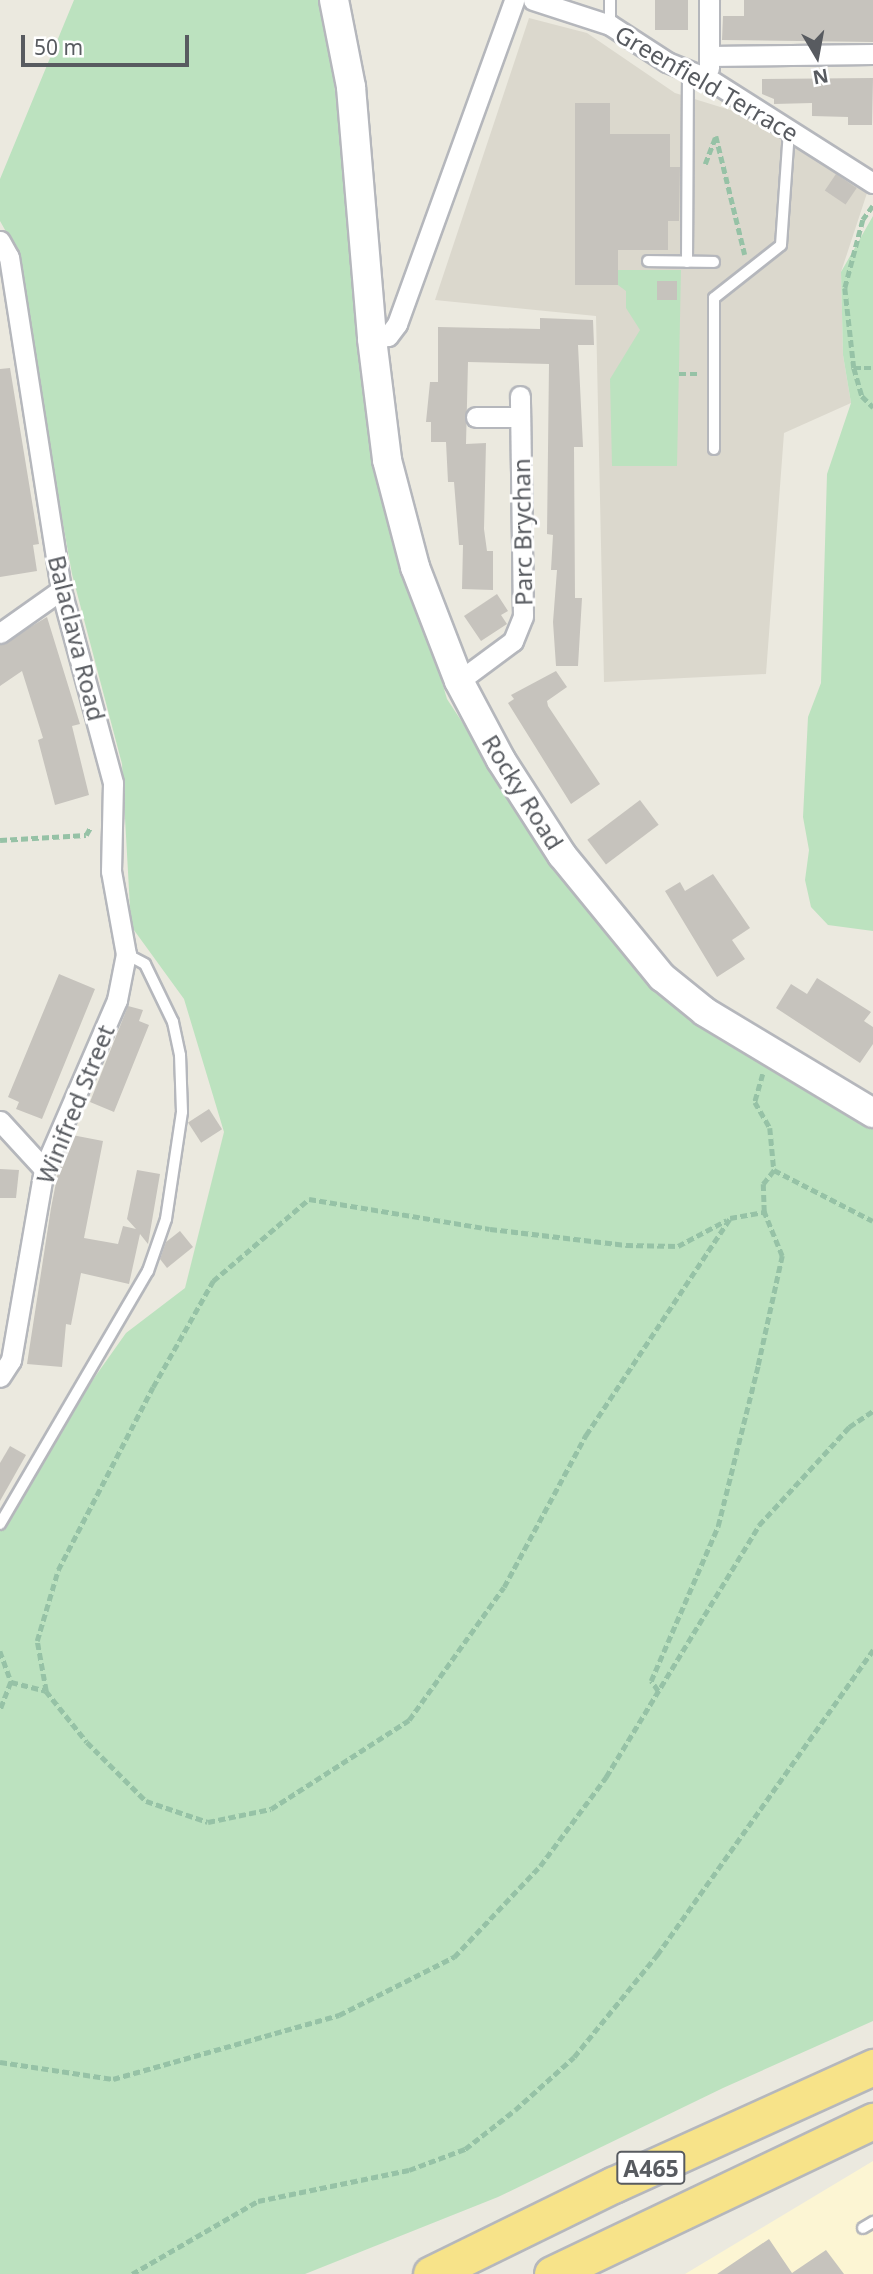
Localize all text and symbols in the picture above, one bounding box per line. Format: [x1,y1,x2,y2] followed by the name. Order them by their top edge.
[610,19,804,147] street label: Greenfield Terrace
[24,21,192,65] scale bar
[782,21,852,91] north arrow
[34,33,83,61] text: 50 m
[811,63,831,91] text: N
[506,458,538,606] street label: Parc Brychan
[43,552,111,724] street label: Balaclava Road
[476,729,570,855] street label: Rocky Road
[30,1020,120,1188] street label: Winifred Street
[616,2148,686,2188] road number: A465

